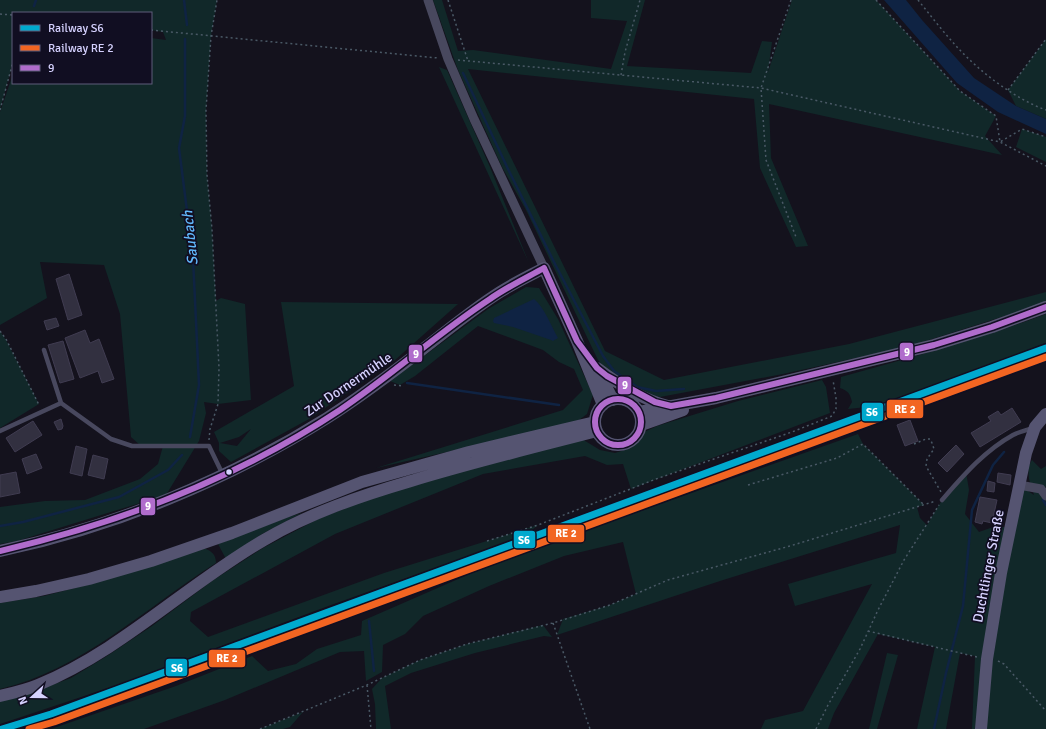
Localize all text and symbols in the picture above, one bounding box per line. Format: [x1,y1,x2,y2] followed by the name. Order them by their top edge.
[12,12,152,84] legend
[48,21,104,36] text: Railway S6
[48,41,114,56] text: Railway RE 2
[48,61,54,76] text: 9
[178,209,202,266] water label: Saubach
[899,342,914,361] line badge: 9
[408,344,423,363] line badge: 9
[904,346,910,359] text: 9
[413,348,419,361] text: 9
[301,349,395,420] street label: Zur Dornermühle
[617,376,632,395] line badge: 9
[622,379,628,392] text: 9
[886,399,924,419] line badge: RE 2
[861,402,884,422] line badge: S6
[894,403,916,416] text: RE 2
[866,406,878,419] text: S6
[224,467,234,477] unlabelled marker
[140,497,156,516] line badge: 9
[145,500,151,513] text: 9
[969,508,1008,624] street label: Duchtlinger Straße
[547,524,585,543] line badge: RE 2
[555,527,577,540] text: RE 2
[513,530,536,549] line badge: S6
[518,534,530,547] text: S6
[208,649,246,668] line badge: RE 2
[216,652,238,665] text: RE 2
[165,658,188,677] line badge: S6
[171,662,183,675] text: S6
[12,677,52,717] north arrow
[16,695,31,706] text: N

